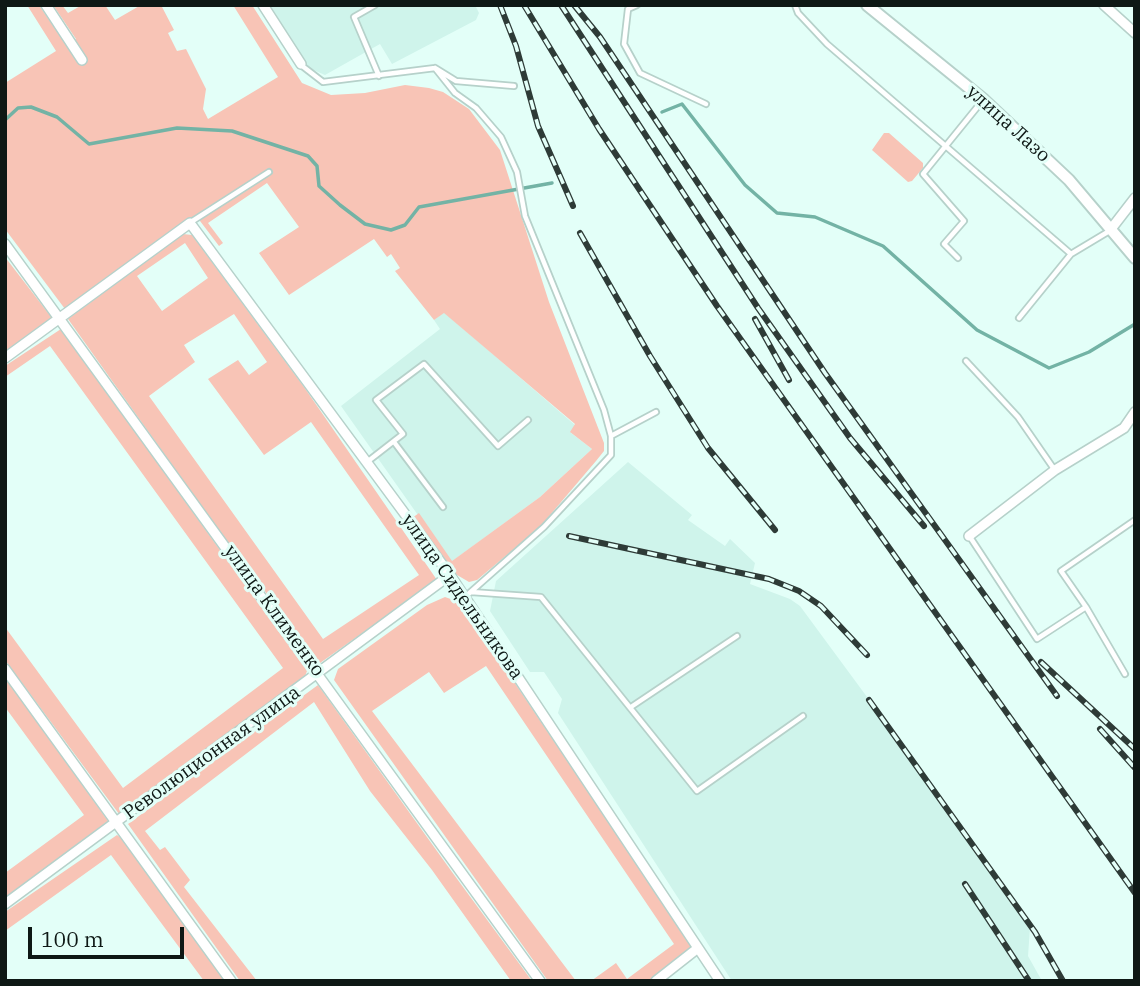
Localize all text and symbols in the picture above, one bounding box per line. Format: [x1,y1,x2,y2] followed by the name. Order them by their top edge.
[962,81,1054,167] street label: улица Лазо
[396,510,528,684] street label: улица Сидельникова
[219,541,329,681] street label: улица Клименко
[119,681,305,825] street label: Революционная улица
[32,912,187,956] scale bar
[41,925,104,953] text: 100 m

